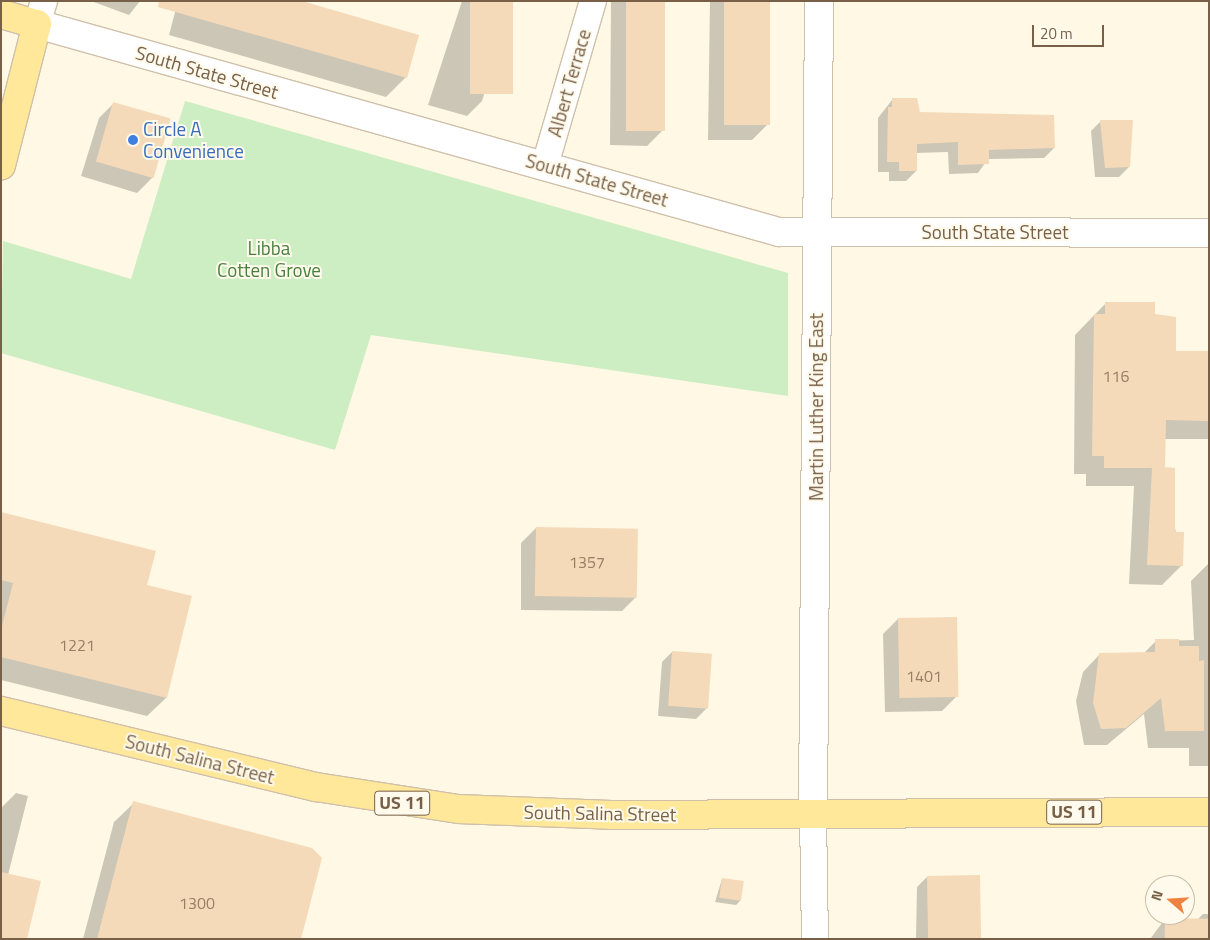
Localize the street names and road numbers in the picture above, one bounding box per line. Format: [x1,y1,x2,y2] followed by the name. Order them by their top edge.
[543,26,595,140] street label: Albert Terrace
[133,41,281,103] street label: South State Street
[523,149,671,211] street label: South State Street
[921,221,1069,243] street label: South State Street
[805,313,827,501] street label: Martin Luther King East
[123,729,277,789] street label: South Salina Street
[373,788,431,818] road number: US 11
[1045,796,1103,828] road number: US 11
[523,800,677,826] street label: South Salina Street

